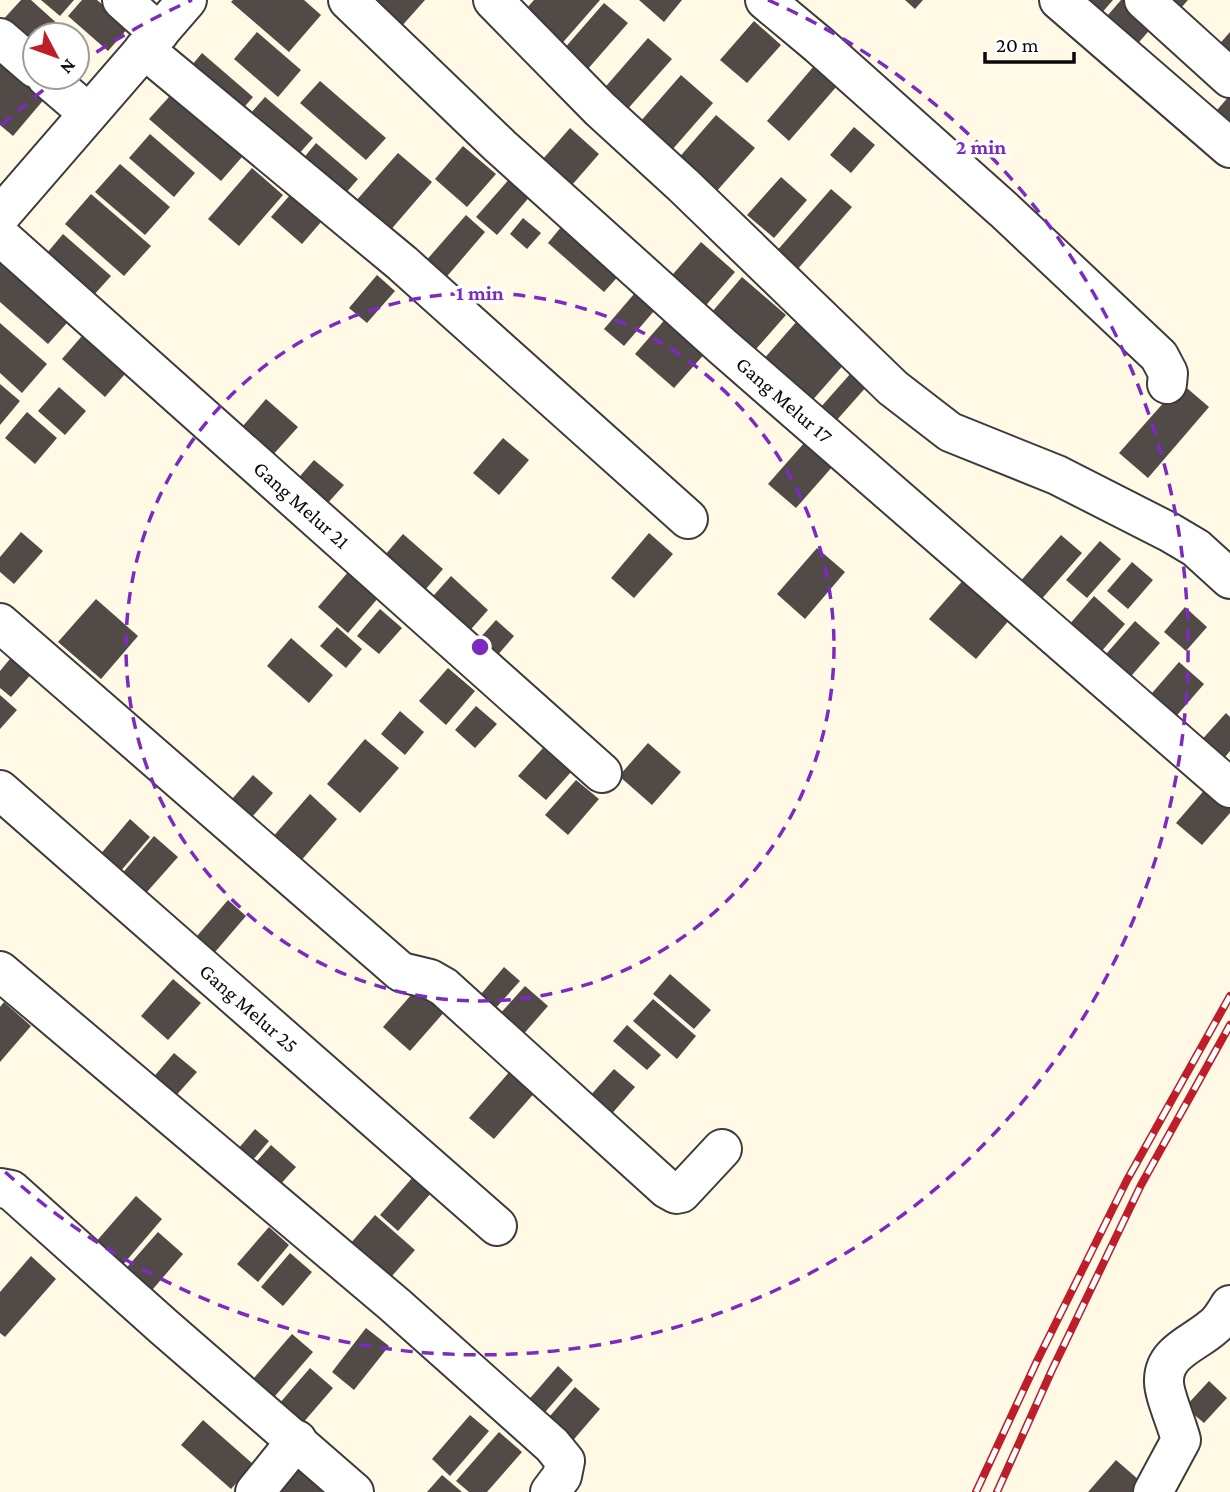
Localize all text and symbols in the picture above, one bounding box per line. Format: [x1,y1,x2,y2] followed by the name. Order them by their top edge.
[21,21,91,91] north arrow
[985,21,1074,65] scale bar
[996,33,1039,57] text: 20 m
[56,55,81,79] text: N
[956,135,1006,159] text: 2 min
[456,281,504,305] text: 1 min
[731,352,838,449] street label: Gang Melur 17
[249,456,354,554] street label: Gang Melur 21
[468,635,492,659] centre of rings
[195,959,303,1058] street label: Gang Melur 25

